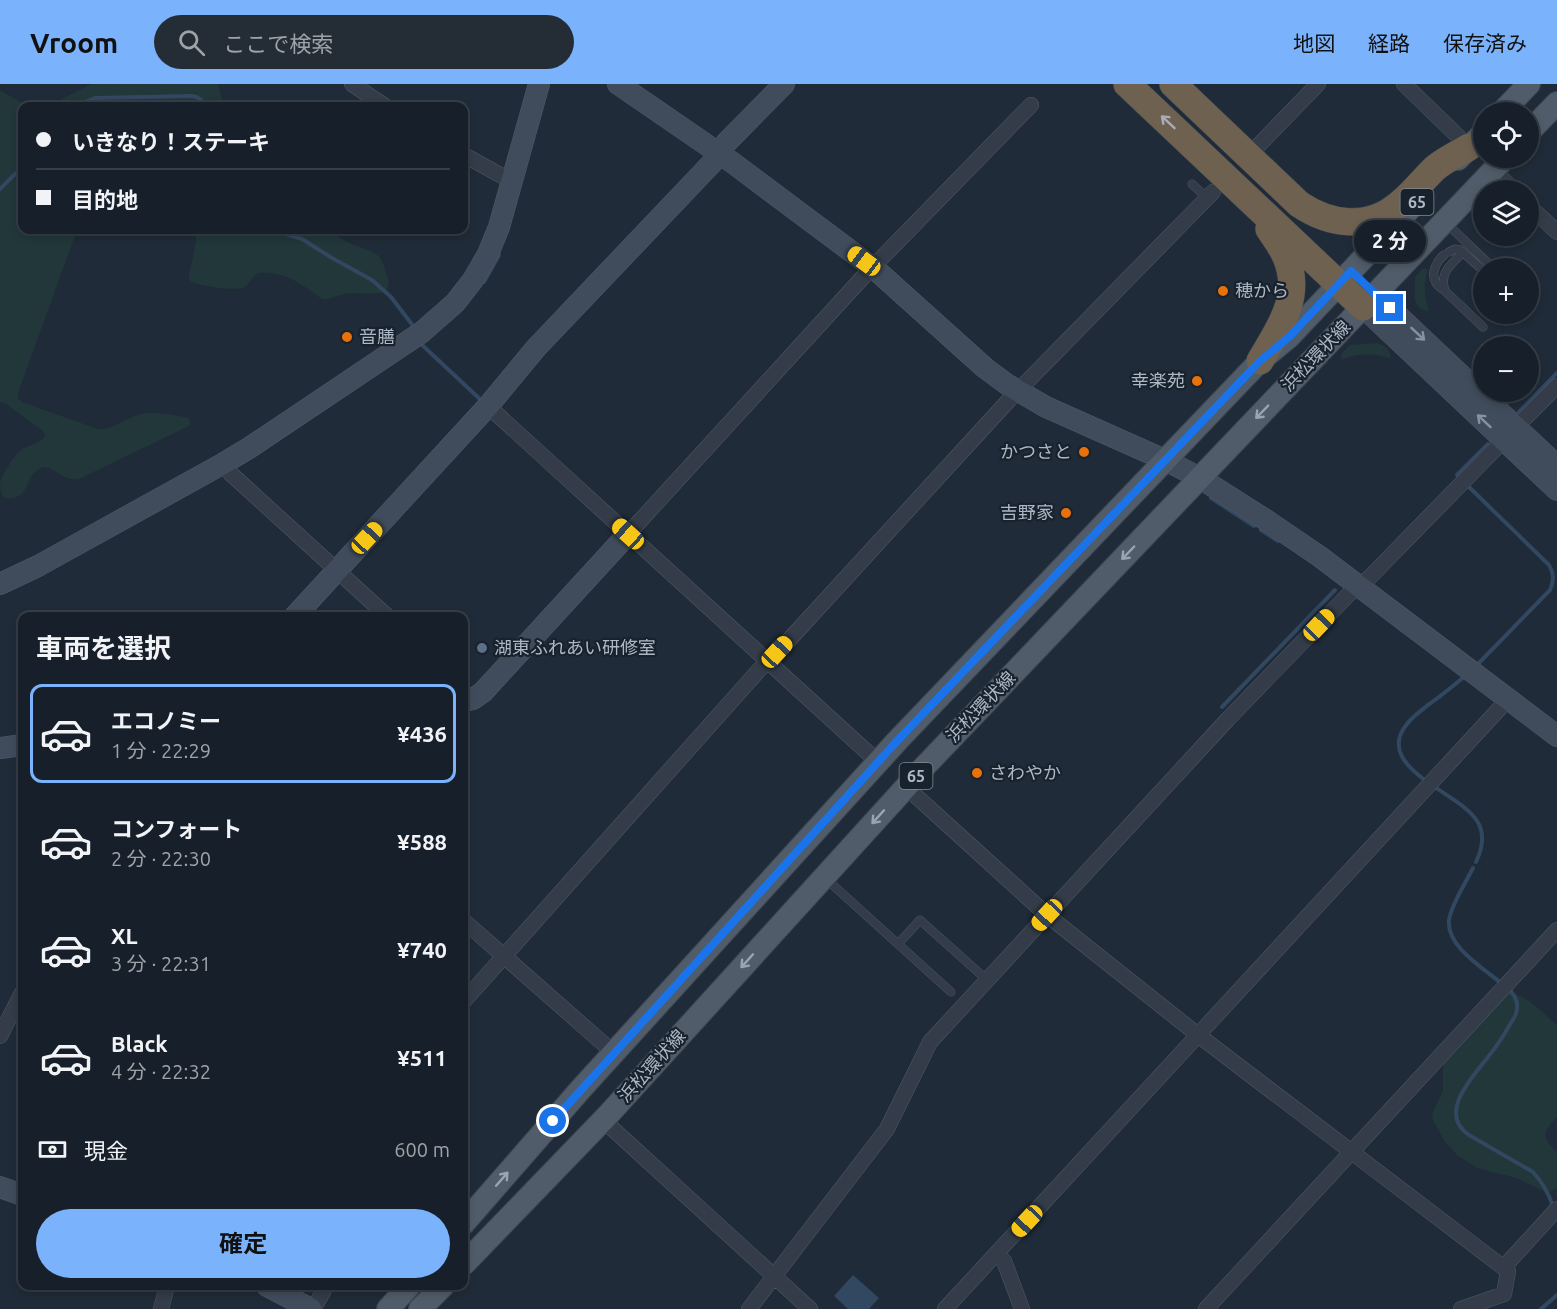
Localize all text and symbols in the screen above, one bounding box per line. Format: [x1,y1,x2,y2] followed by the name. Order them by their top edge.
[154,15,574,69] search box
[175,26,208,59] icon: search
[30,27,118,58] text: Vroom
[223,31,333,56] text: ここで検索
[1293,31,1335,55] text: 地図
[1368,31,1410,55] text: 経路
[1443,31,1527,55] text: 保存済み
[1473,102,1539,402] map controls
[1473,102,1539,168] button: locate
[1160,115,1175,129] one-way arrow
[72,129,270,154] text: いきなり！ステーキ
[1473,180,1539,246] button: layers
[72,187,138,212] text: 目的地
[1400,189,1434,215] road number: 65
[1354,221,1426,263] callout: 2 分
[1372,229,1408,252] text: 2 分
[844,243,884,279] car
[1473,258,1539,324] button: +
[1235,280,1289,300] place label: 穂から
[1216,284,1230,298] marker: 穂から
[1376,294,1403,321] route end
[1277,316,1354,395] street label: 浜松環状線
[359,326,395,346] place label: 音膳
[1410,327,1425,341] one-way arrow
[340,330,354,344] marker: 音膳
[1473,336,1539,402] button: −
[1131,370,1185,390] place label: 幸楽苑
[1190,374,1204,388] marker: 幸楽苑
[1255,405,1270,420] one-way arrow
[1477,414,1492,428] one-way arrow
[1000,441,1072,461] place label: かつさと
[1077,445,1091,459] marker: かつさと
[1000,502,1054,522] place label: 吉野家
[1059,506,1073,520] marker: 吉野家
[609,515,647,553] car
[348,519,386,557] car
[1120,546,1135,561] one-way arrow
[1300,606,1338,644] car
[36,633,171,663] text: 車両を選択
[758,633,796,671] car
[494,637,656,657] place label: 湖東ふれあい研修室
[475,641,489,655] marker: 湖東ふれあい研修室
[942,667,1019,746] street label: 浜松環状線
[39,707,93,761] icon: car
[111,708,221,733] text: エコノミー
[397,721,447,746] text: ¥436
[111,739,211,762] text: 1 分 · 22:29
[989,762,1061,782] place label: さわやか
[900,763,932,789] road number: 65
[970,766,984,780] marker: さわやか
[872,809,886,824] one-way arrow
[39,815,93,869] icon: car
[111,816,242,841] text: コンフォート
[397,829,447,854] text: ¥588
[111,847,211,870] text: 2 分 · 22:30
[1028,896,1066,934] car
[39,923,93,977] icon: car
[111,923,138,948] text: XL
[397,937,447,962] text: ¥740
[111,952,211,975] text: 3 分 · 22:31
[740,954,754,969] one-way arrow
[614,1025,689,1105] street label: 浜松環状線
[39,1031,93,1085] icon: car
[111,1031,168,1056] text: Black
[397,1045,447,1070] text: ¥511
[111,1060,211,1083] text: 4 分 · 22:32
[539,1107,566,1134] route start
[36,1133,69,1166] icon: cash
[84,1138,128,1163] text: 現金
[394,1138,450,1161] text: 600 m
[495,1172,509,1187] one-way arrow
[1008,1202,1046,1240] car
[36,1209,450,1278] button: 確定

